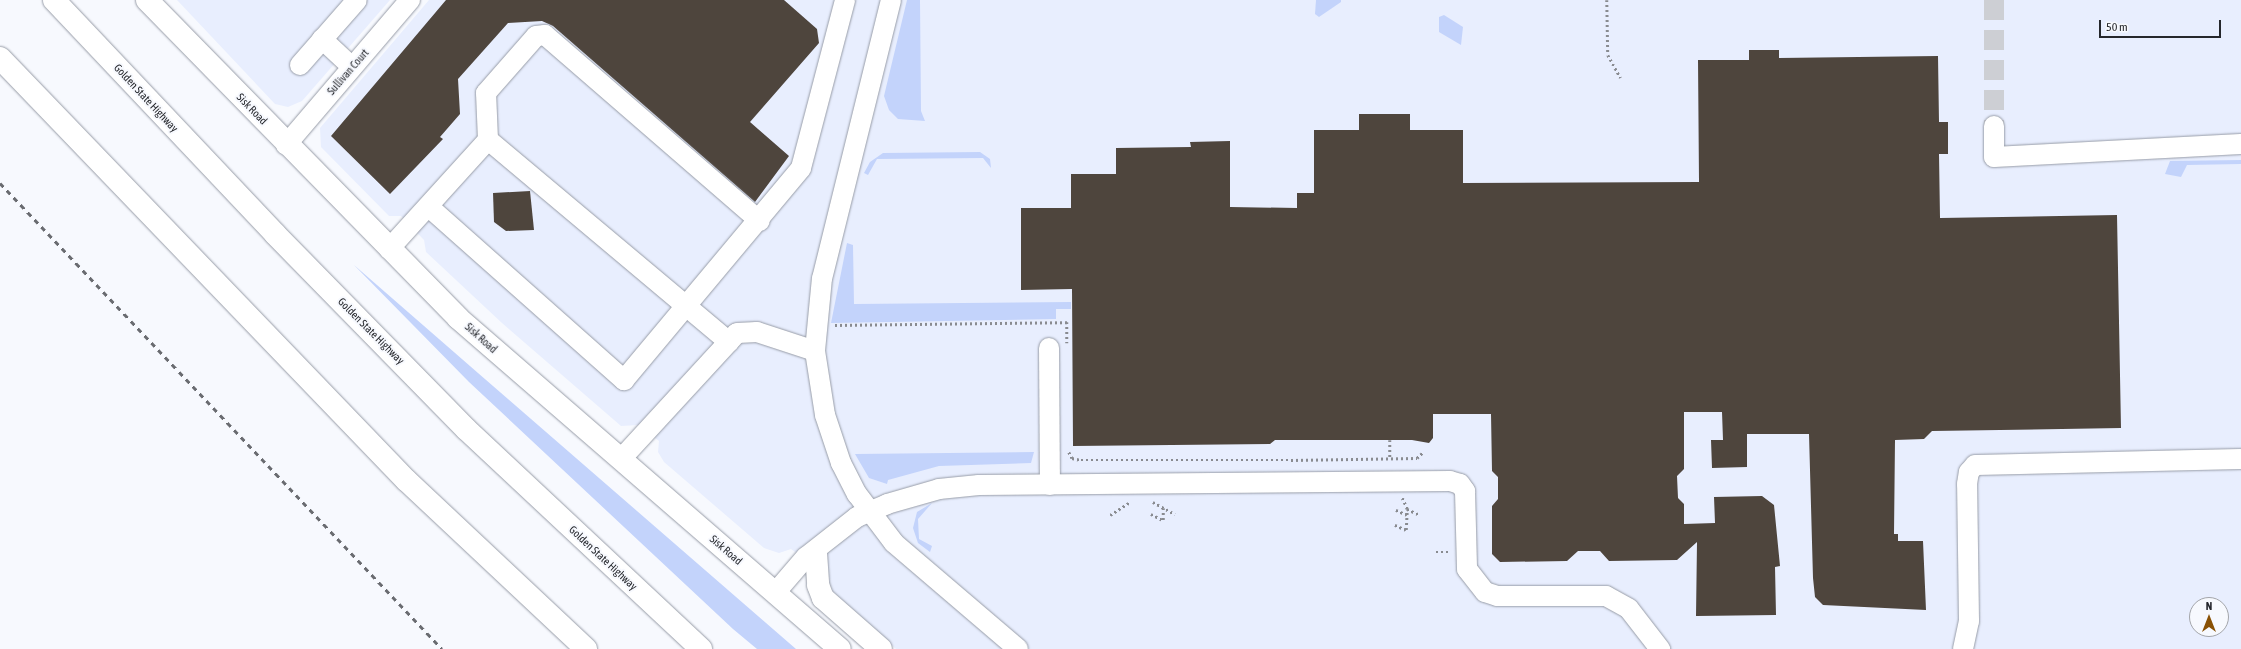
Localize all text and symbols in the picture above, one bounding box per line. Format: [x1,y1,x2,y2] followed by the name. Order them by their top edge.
[2101,12,2223,38] scale bar
[2106,20,2128,34] text: 50 m
[325,46,371,98] street label: Sullivan Court
[111,61,181,135] street label: Golden State Highway
[234,91,270,127] street label: Sisk Road
[335,295,407,367] street label: Golden State Highway
[462,320,500,356] street label: Sisk Road
[566,523,640,593] street label: Golden State Highway
[707,532,745,568] street label: Sisk Road
[2189,597,2229,637] north arrow
[2206,600,2212,612] text: N

